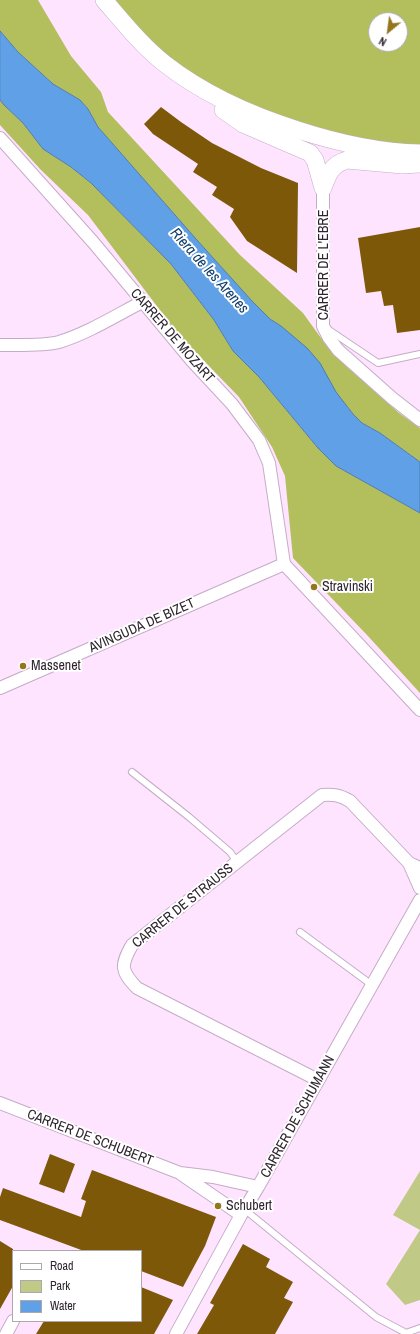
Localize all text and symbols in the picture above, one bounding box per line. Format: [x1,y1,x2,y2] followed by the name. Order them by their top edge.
[368,12,408,52] north arrow
[376,34,389,49] text: N
[316,210,332,320] street label: CARRER DE L'EBRE
[166,225,252,317] water label: Riera de les Arenes
[127,286,217,386] street label: CARRER DE MOZART
[322,579,373,595] place label: Stravinski
[309,582,319,592] marker: Stravinski
[87,595,197,657] street label: AVINGUDA DE BIZET
[31,658,81,674] place label: Massenet
[18,661,28,671] marker: Massenet
[129,860,237,952] street label: CARRER DE STRAUSS
[257,1053,339,1181] street label: CARRER DE SCHUMANN
[25,1106,155,1170] street label: CARRER DE SCHUBERT
[226,1198,272,1214] place label: Schubert
[213,1201,223,1211] marker: Schubert
[12,1250,142,1322] legend
[50,1258,74,1274] text: Road
[50,1278,70,1294] text: Park
[50,1298,76,1314] text: Water

